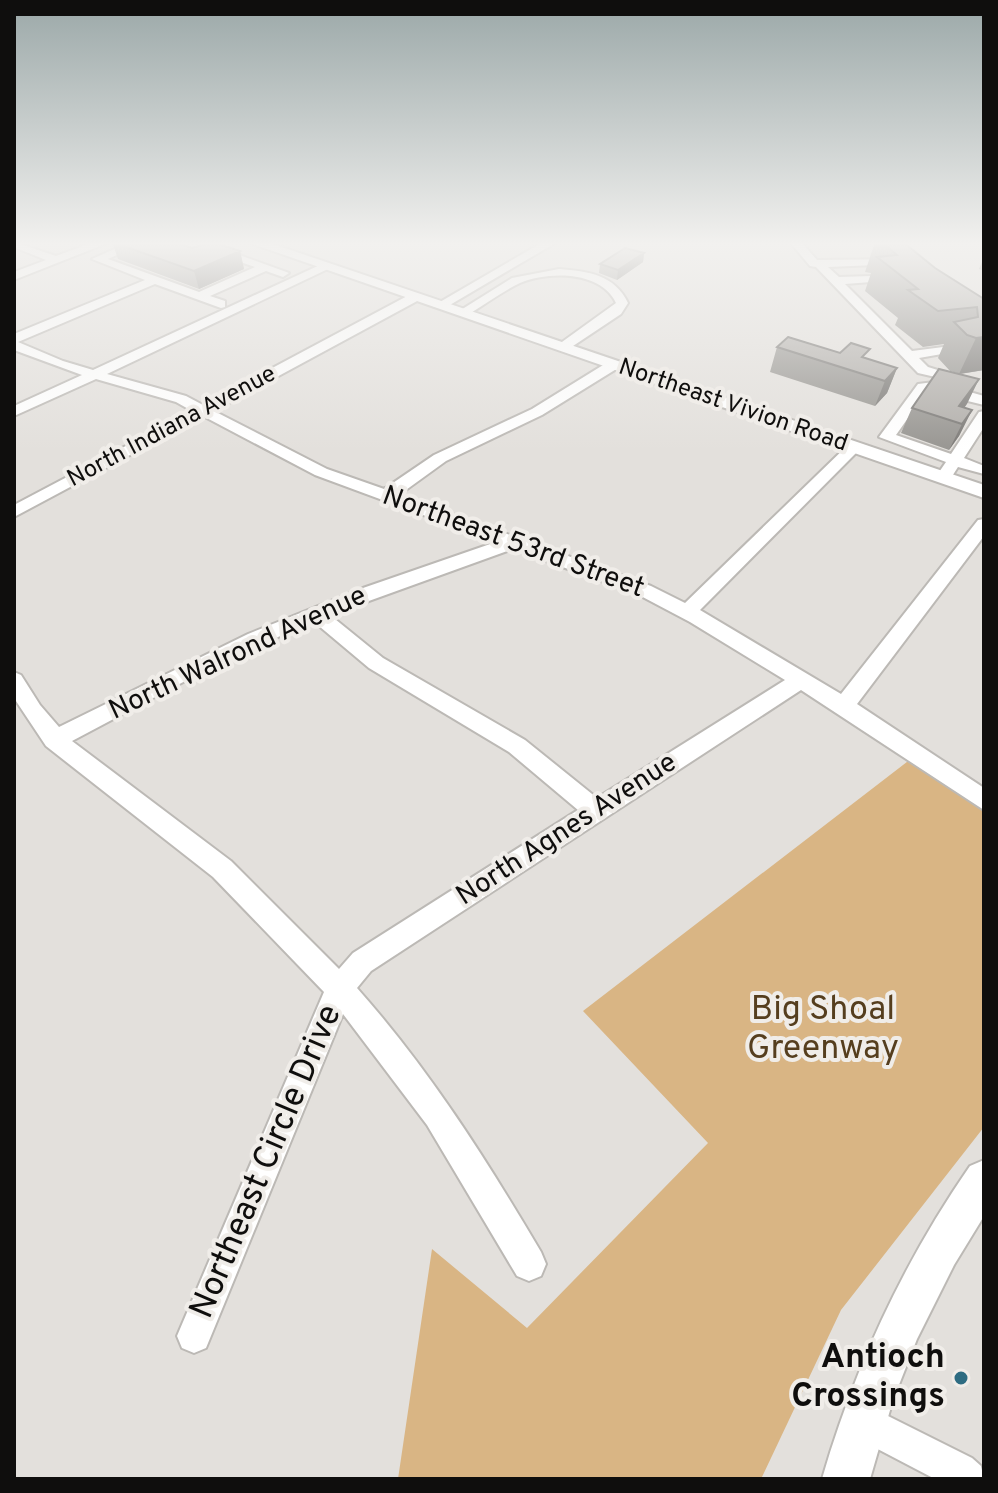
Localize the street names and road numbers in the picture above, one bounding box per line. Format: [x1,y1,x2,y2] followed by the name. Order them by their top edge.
[614,353,852,459] street label: Northeast Vivion Road
[62,359,282,495] street label: North Indiana Avenue
[377,479,649,607] street label: Northeast 53rd Street
[103,579,373,729] street label: North Walrond Avenue
[450,745,684,915] street label: North Agnes Avenue
[181,999,353,1325] street label: Northeast Circle Drive

